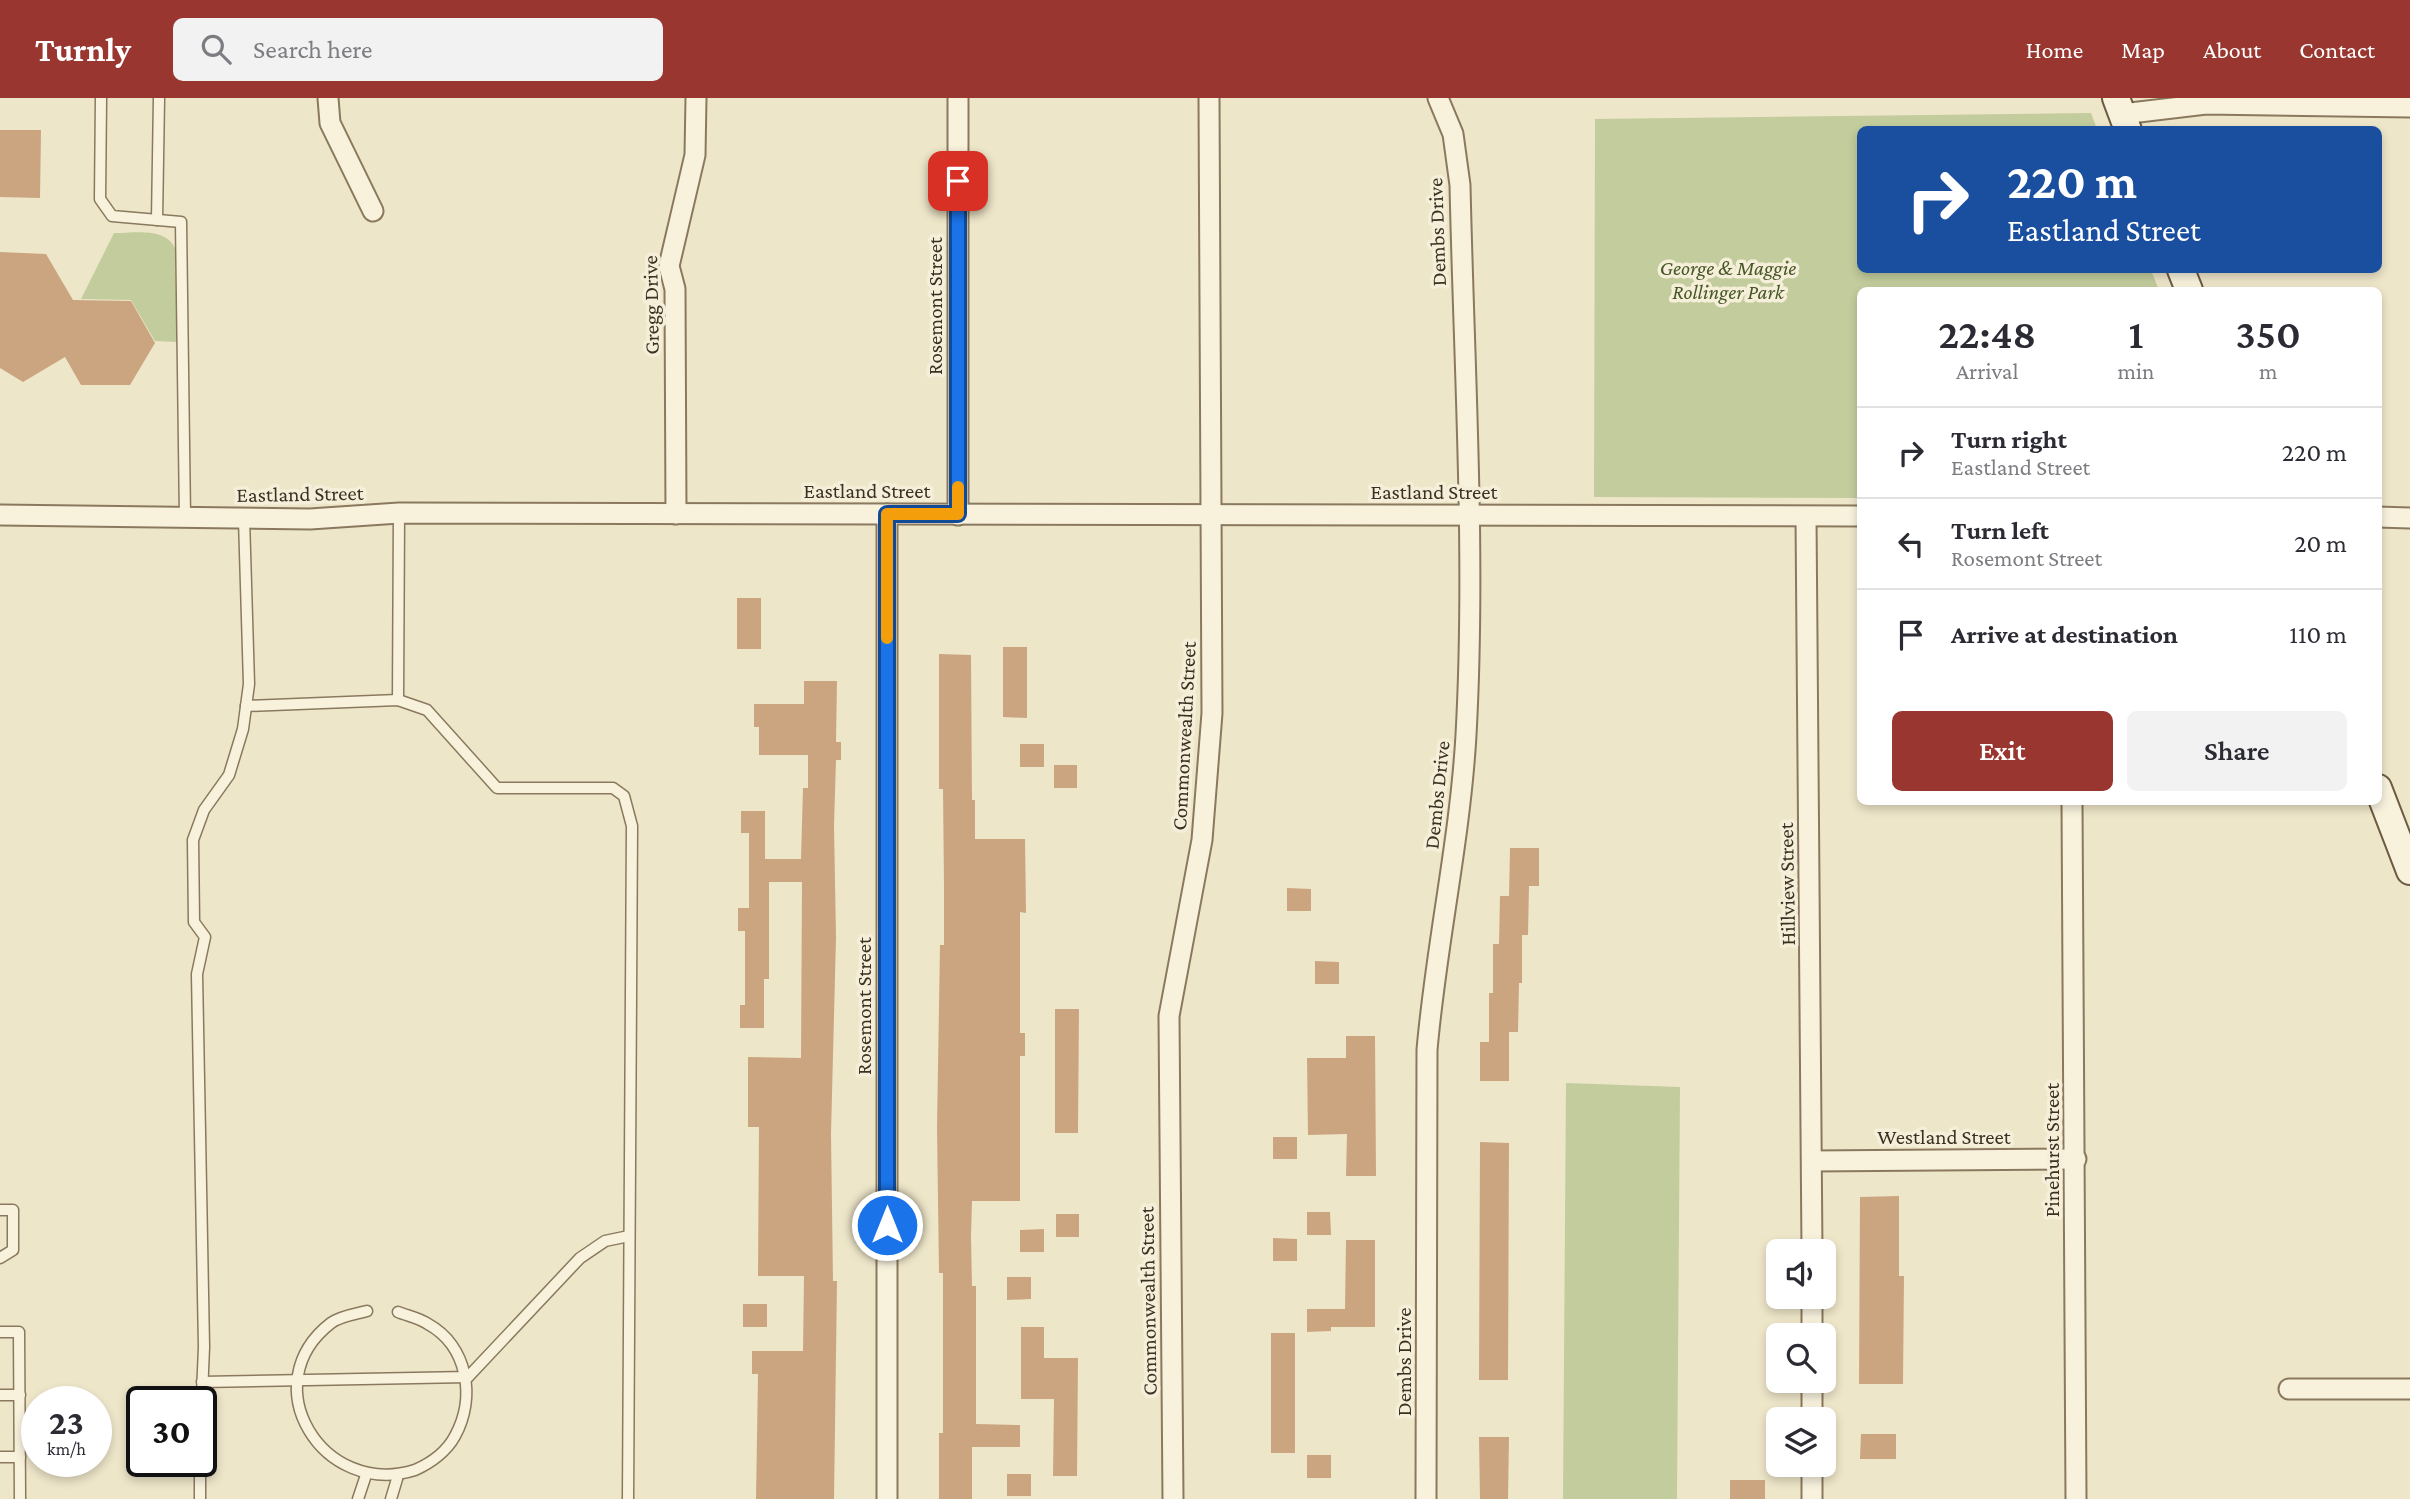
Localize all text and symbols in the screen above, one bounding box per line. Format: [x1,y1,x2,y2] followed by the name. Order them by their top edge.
[173,18,663,81] search box
[197,30,235,68] icon: search
[35,31,131,68] text: Turnly
[253,35,372,64] text: Search here
[2026,36,2083,63] text: Home
[2121,36,2165,63] text: Map
[2203,36,2261,63] text: About
[2299,36,2375,63] text: Contact
[928,151,988,211] pin
[1892,154,1983,245] icon: right
[2007,154,2137,209] text: 220 m
[939,162,977,200] icon: arrive
[1423,177,1451,287] street label: Dembs Drive
[2007,212,2201,248] text: Eastland Street
[923,236,947,375] street label: Rosemont Street
[638,255,664,355] street label: Gregg Drive
[1660,256,1796,304] park label: George & Maggie Rollinger Park
[1938,310,2036,357] text: 22:48
[2128,310,2143,357] text: 1
[2236,310,2301,357] text: 350
[1956,358,2019,384] text: Arrival
[2117,358,2154,384] text: min
[2259,358,2277,384] text: m
[1951,425,2067,454] text: Turn right
[1892,434,1930,472] icon: right
[2282,438,2347,467] text: 220 m
[1951,454,2090,480] text: Eastland Street
[803,479,932,503] street label: Eastland Street
[1370,480,1499,504] street label: Eastland Street
[236,481,365,507] street label: Eastland Street
[1951,516,2049,545] text: Turn left
[1892,525,1930,563] icon: left
[2294,529,2347,558] text: 20 m
[1951,545,2102,571] text: Rosemont Street
[1892,616,1930,654] icon: arrive
[1951,620,2178,649] text: Arrive at destination
[2289,620,2347,649] text: 110 m
[1167,640,1201,831] street label: Commonwealth Street
[1892,711,2113,791] button: Exit
[2127,711,2347,791] button: Share
[1419,740,1455,850] street label: Dembs Drive
[1774,821,1800,946] street label: Hillview Street
[852,936,876,1075] street label: Rosemont Street
[2040,1082,2064,1217] street label: Pinehurst Street
[1877,1125,2012,1149] street label: Westland Street
[850,1188,924,1262] position arrow
[1134,1205,1162,1396] street label: Commonwealth Street
[1766,1239,1836,1477] map controls
[1766,1239,1836,1309] button: sound
[1392,1308,1416,1416] street label: Dembs Drive
[1766,1323,1836,1393] button: search
[126,1386,217,1477] speed limit sign: 30
[49,1403,84,1442] text: 23
[1766,1407,1836,1477] button: layers
[47,1439,86,1459] text: km/h

